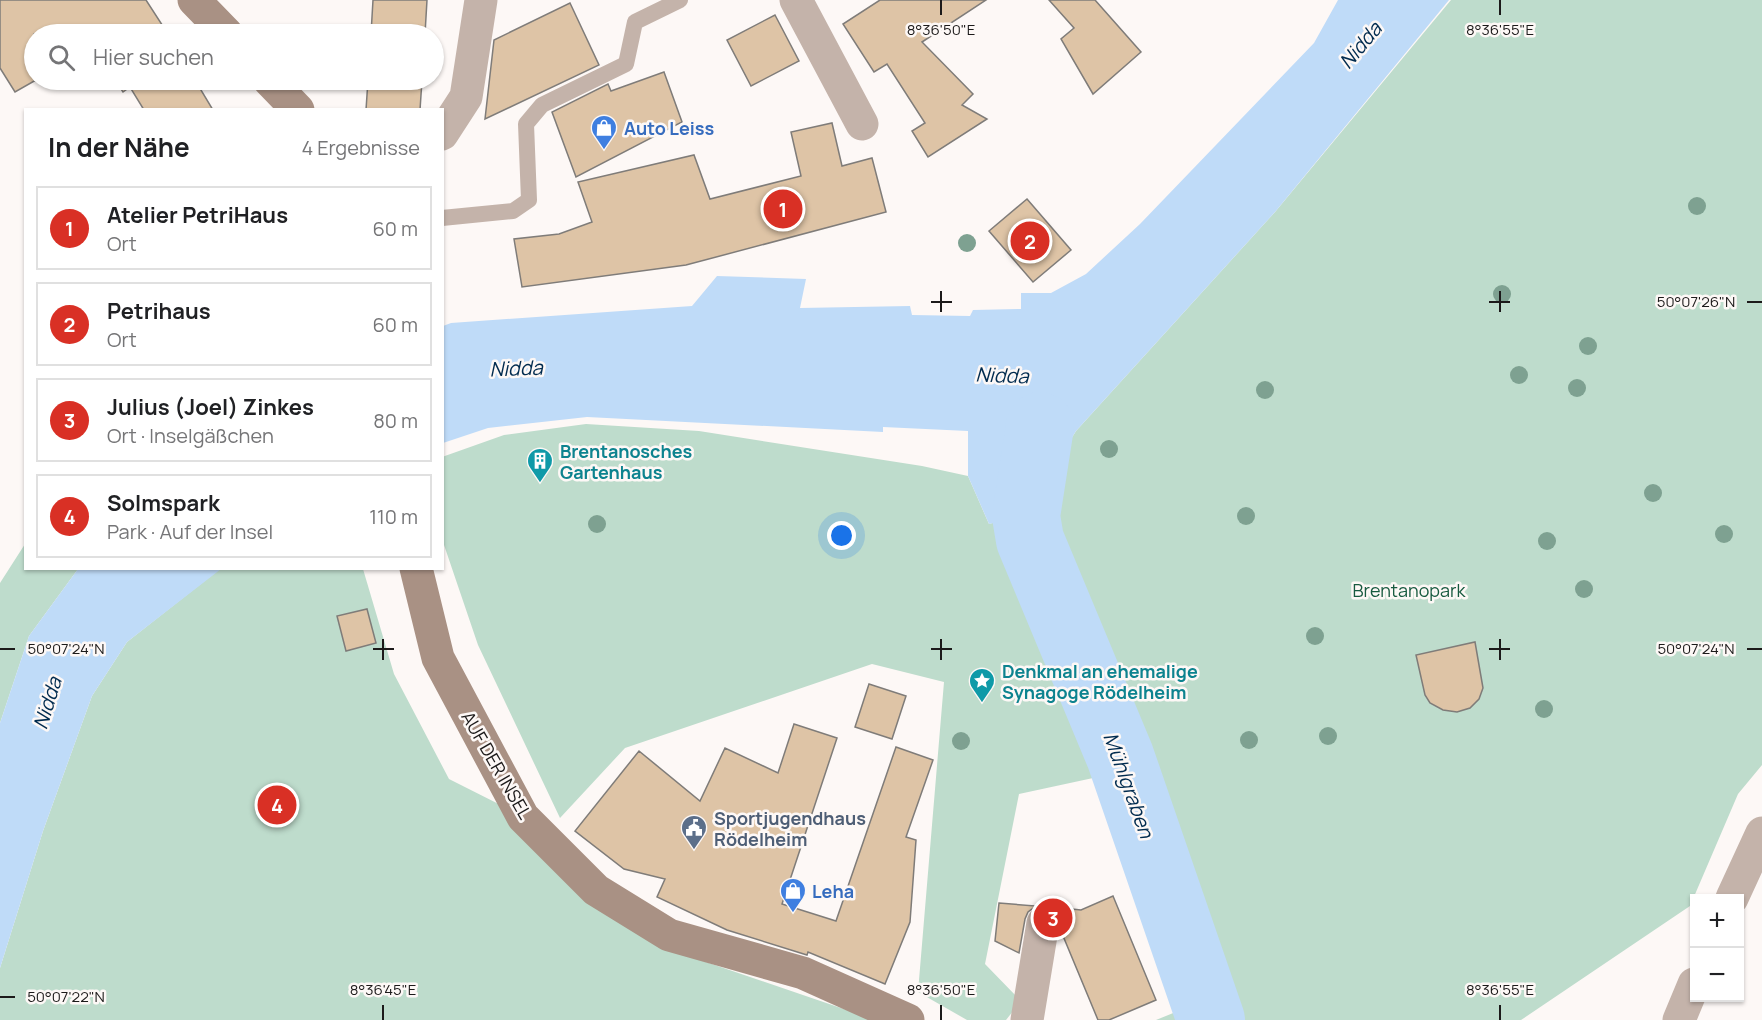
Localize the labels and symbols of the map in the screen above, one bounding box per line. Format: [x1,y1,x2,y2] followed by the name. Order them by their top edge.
[1333,15,1388,74] water label: Nidda
[907,19,975,40] text: 8°36'50"E
[1466,19,1534,40] text: 8°36'55"E
[589,113,619,151] shop icon: Auto Leiss
[624,116,715,140] place label: Auto Leiss
[764,186,802,232] pin: 1
[1010,218,1050,264] pin: 2
[1657,291,1735,312] text: 50°07'26"N
[489,354,544,382] water label: Nidda
[975,361,1030,389] water label: Nidda
[560,439,693,484] place label: Brentanosches Gartenhaus
[525,446,555,484] building icon: Brentanosches Gartenhaus
[827,521,856,550] your location
[1353,578,1466,602] park label: Brentanopark
[27,638,105,659] text: 50°07'24"N
[1657,638,1735,659] text: 50°07'24"N
[1002,659,1198,704] place label: Denkmal an ehemalige Synagoge Rödelheim
[967,666,997,704] place icon: Denkmal an ehemalige Synagoge Rödelheim
[26,673,68,732] water label: Nidda
[456,707,538,823] street label: AUF DER INSEL
[1097,729,1161,842] water label: Mühlgraben
[258,782,296,828] pin: 4
[714,806,866,851] place label: Sportjugendhaus Rödelheim
[679,813,709,851] public building icon: Sportjugendhaus Rödelheim
[778,876,808,914] shop icon: Leha
[812,879,854,903] place label: Leha
[1034,896,1072,940] pin: 3
[350,979,416,1000] text: 8°36'45"E
[907,979,975,1000] text: 8°36'50"E
[1466,979,1534,1000] text: 8°36'55"E
[27,986,105,1007] text: 50°07'22"N

